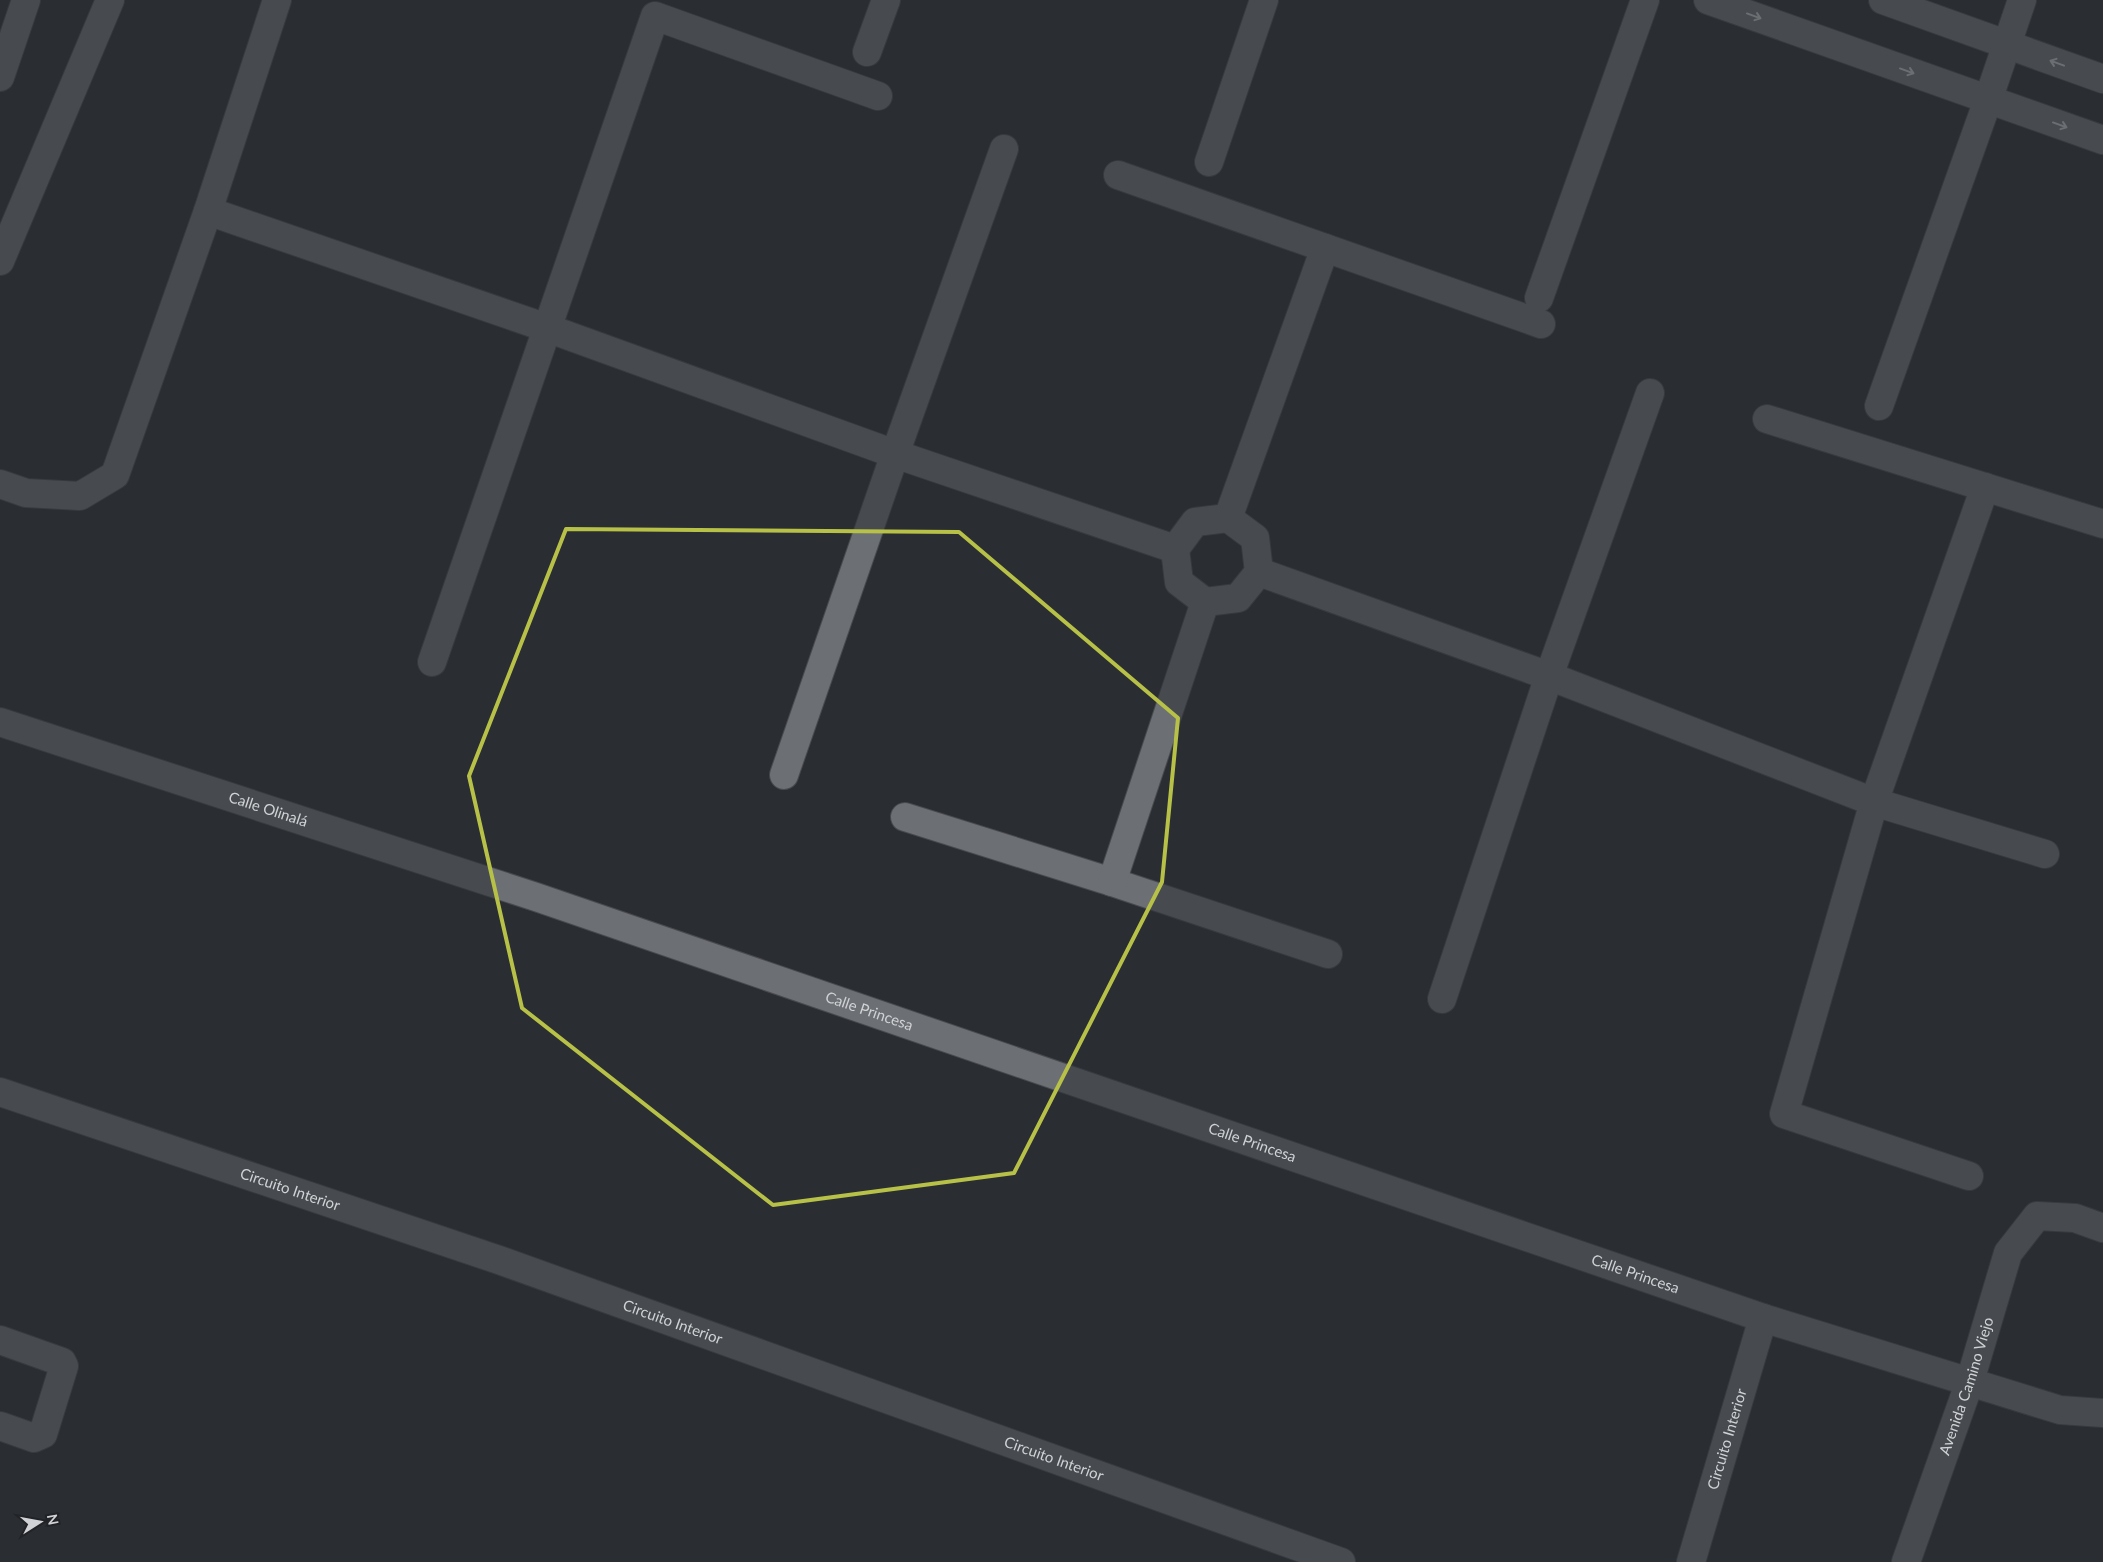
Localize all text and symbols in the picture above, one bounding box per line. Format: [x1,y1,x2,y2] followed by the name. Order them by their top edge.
[1746,12,1761,21] one-way arrow
[2050,58,2065,67] one-way arrow
[1899,67,1914,76] one-way arrow
[2052,121,2068,130] one-way arrow
[226,787,310,830] street label: Calle Olinalá
[823,987,916,1034] street label: Calle Princesa
[1206,1118,1299,1165] street label: Calle Princesa
[238,1164,343,1214] street label: Circuito Interior
[1589,1250,1682,1297] street label: Calle Princesa
[621,1295,726,1348] street label: Circuito Interior
[1935,1315,1996,1457] street label: Avenida Camino Viejo
[1703,1386,1750,1492] street label: Circuito Interior
[1002,1432,1107,1484] street label: Circuito Interior
[15,1497,65,1547] north arrow
[44,1513,63,1526] text: N

